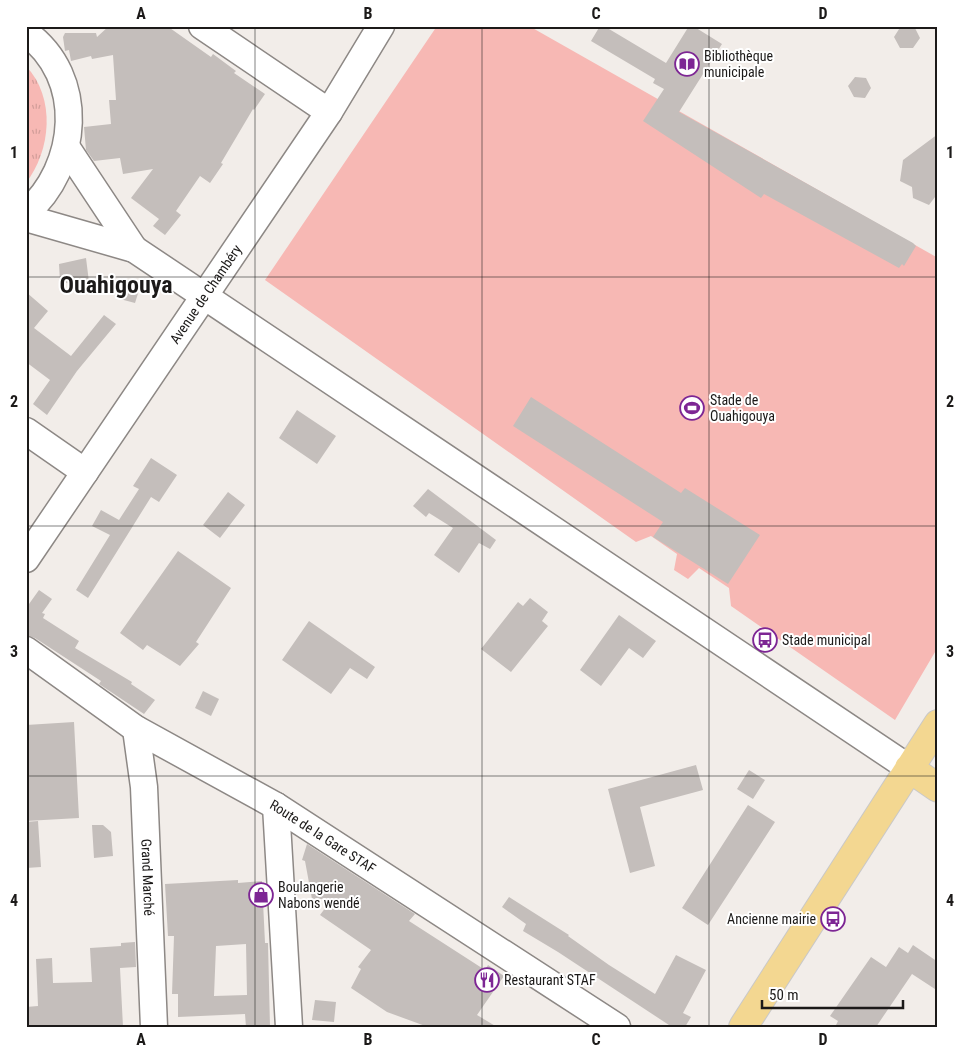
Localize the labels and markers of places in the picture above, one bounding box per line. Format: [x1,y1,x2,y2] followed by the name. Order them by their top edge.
[704,48,773,80] place label: Bibliothèque municipale
[674,51,700,77] library icon: Bibliothèque municipale
[710,392,775,424] place label: Stade de Ouahigouya
[679,395,705,421] sports icon: Stade de Ouahigouya
[752,627,778,653] bus stop icon: Stade municipal
[782,632,871,648] place label: Stade municipal
[278,879,360,911] place label: Boulangerie Nabons wendé
[248,882,274,908] shop icon: Boulangerie Nabons wendé
[820,906,846,932] bus stop icon: Ancienne mairie
[727,911,816,927] place label: Ancienne mairie
[474,967,500,993] restaurant icon: Restaurant STAF
[504,972,596,988] place label: Restaurant STAF

